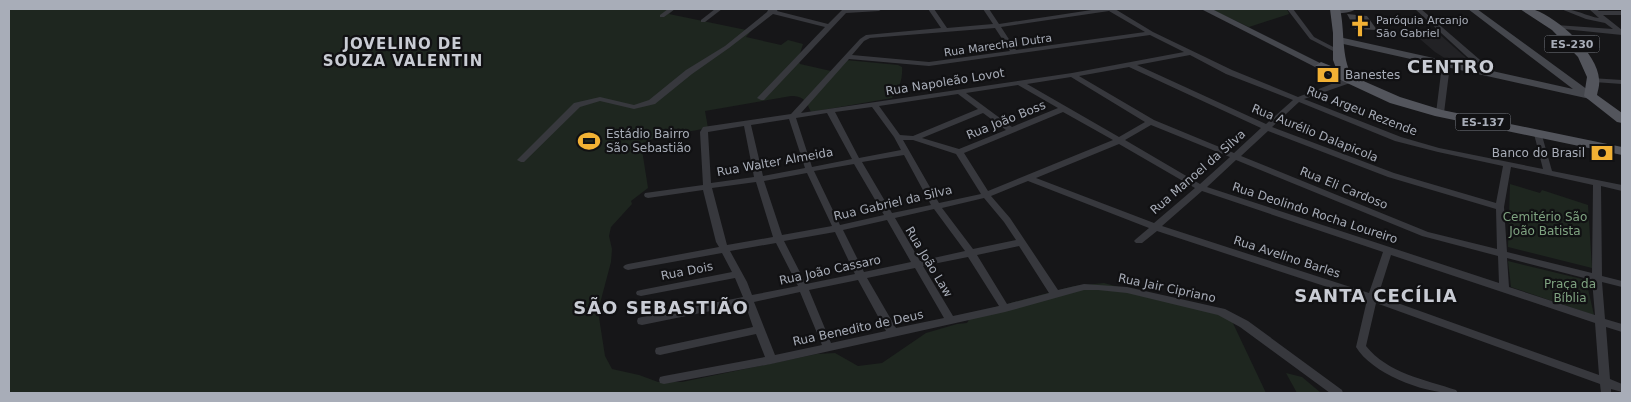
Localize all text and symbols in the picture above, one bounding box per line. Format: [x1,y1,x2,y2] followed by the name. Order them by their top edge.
[1347,13,1373,39] church icon: Paróquia Arcanjo São Gabriel
[1376,14,1469,40] place label: Paróquia Arcanjo São Gabriel
[943,31,1053,60] street label: Rua Marechal Dutra
[323,35,483,70] district label: JOVELINO DE SOUZA VALENTIN
[1544,36,1600,52] road number: ES-230
[1407,56,1495,77] district label: CENTRO
[1315,62,1341,88] bank icon: Banestes
[885,66,1006,98] street label: Rua Napoleão Lovot
[1345,68,1400,82] place label: Banestes
[1305,83,1419,139] street label: Rua Argeu Rezende
[964,98,1048,142] street label: Rua João Boss
[1250,101,1380,165] street label: Rua Aurélio Dalapicola
[1456,114,1510,130] road number: ES-137
[606,127,691,155] place label: Estádio Bairro São Sebastião
[1148,127,1248,217] street label: Rua Manoel da Silva
[576,128,602,154] sports icon: Estádio Bairro São Sebastião
[1589,140,1615,166] bank icon: Banco do Brasil
[716,145,834,179] street label: Rua Walter Almeida
[1492,146,1585,160] place label: Banco do Brasil
[1298,164,1390,212] street label: Rua Eli Cardoso
[1231,180,1399,246] street label: Rua Deolindo Rocha Loureiro
[832,183,954,223] street label: Rua Gabriel da Silva
[1503,210,1587,238] park label: Cemitério São João Batista
[902,224,956,300] street label: Rua João Law
[1232,233,1342,281] street label: Rua Avelino Barles
[778,252,882,288] street label: Rua João Cassaro
[660,259,714,283] street label: Rua Dois
[1117,271,1217,305] street label: Rua Jair Cipriano
[1544,277,1596,305] park label: Praça da Bíblia
[1294,285,1458,306] district label: SANTA CECÍLIA
[573,296,749,318] district label: SÃO SEBASTIÃO
[791,307,925,349] street label: Rua Benedito de Deus

